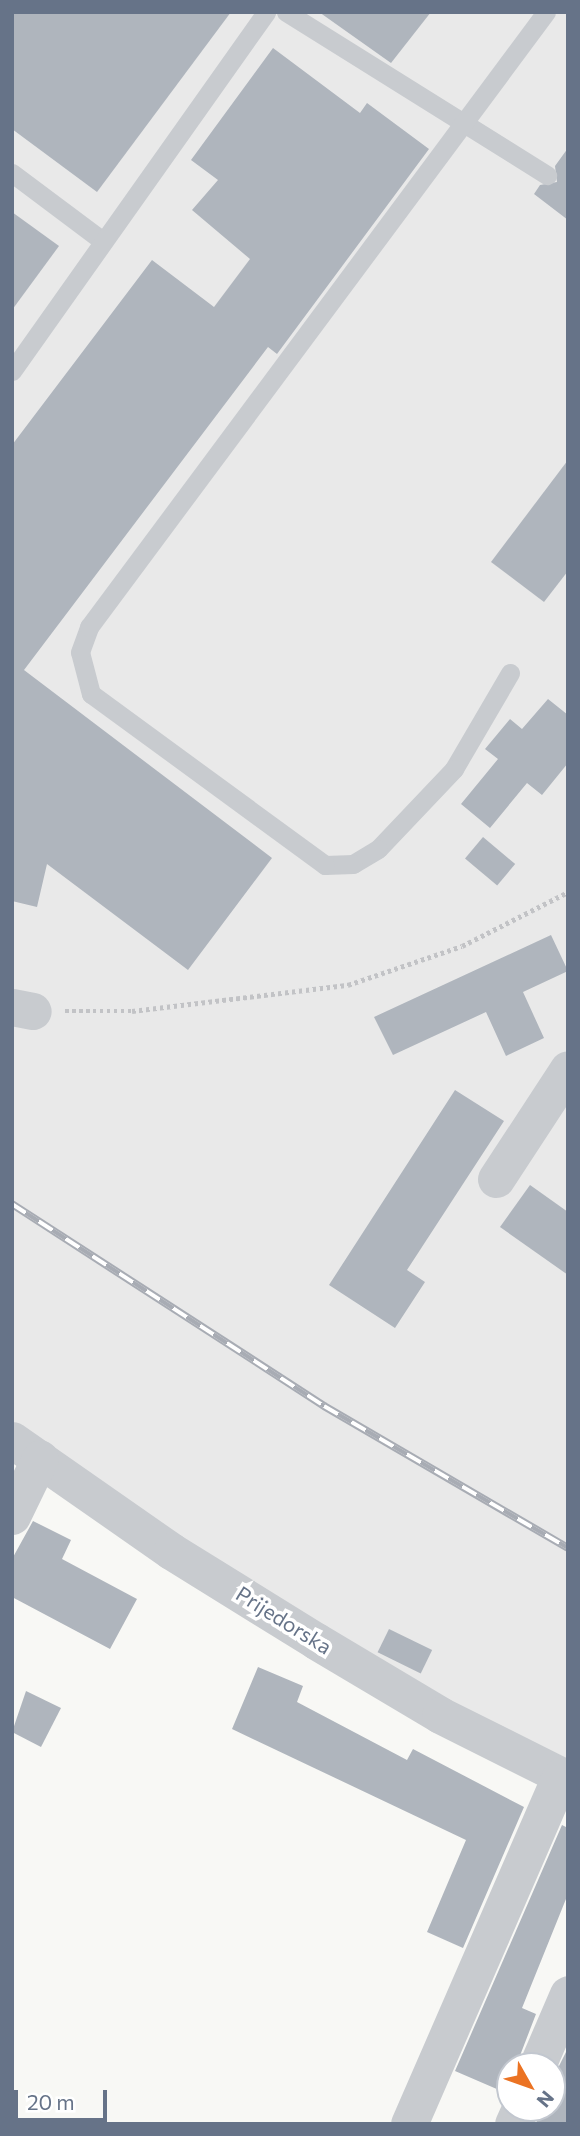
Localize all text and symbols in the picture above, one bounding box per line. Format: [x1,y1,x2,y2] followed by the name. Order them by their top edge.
[232,1581,336,1659] street label: Prijedorska
[496,2052,566,2122] north arrow
[18,2076,110,2120] scale bar
[533,2087,559,2112] text: N
[27,2089,75,2114] text: 20 m

